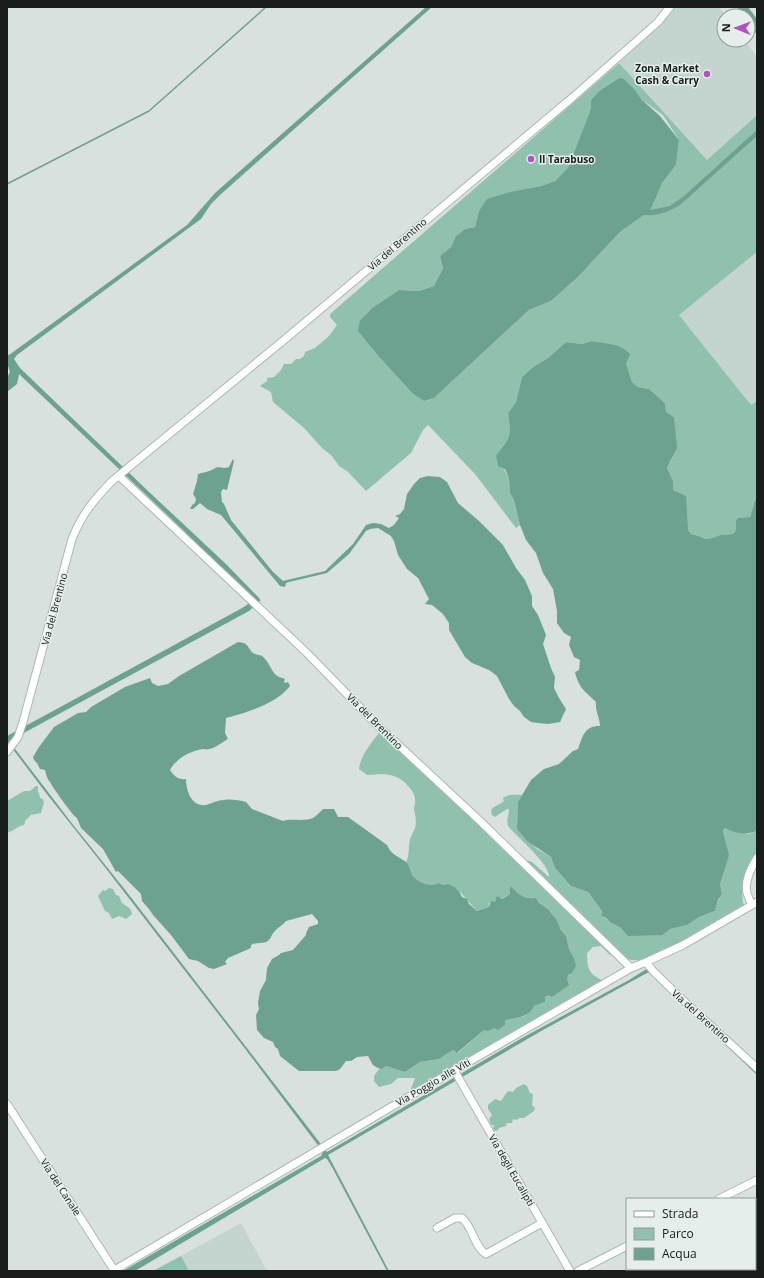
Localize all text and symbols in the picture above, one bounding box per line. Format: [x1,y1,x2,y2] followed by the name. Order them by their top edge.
[716,8,756,48] north arrow
[718,23,733,32] text: N
[635,61,700,87] place label: Zona Market Cash & Carry
[702,69,712,79] marker: Zona Market Cash & Carry
[539,152,594,166] place label: Il Tarabuso
[526,154,536,164] marker: Il Tarabuso
[364,214,430,274] street label: Via del Brentino
[38,571,70,647] street label: Via del Brentino
[344,690,406,752] street label: Via del Brentino
[669,986,733,1046] street label: Via del Brentino
[393,1055,473,1109] street label: Via Poggio alle Viti
[486,1132,538,1208] street label: Via degli Eucalipti
[37,1156,85,1218] street label: Via del Canale
[626,1198,756,1270] legend
[662,1205,698,1222] text: Strada
[662,1225,694,1242] text: Parco
[662,1245,697,1262] text: Acqua

